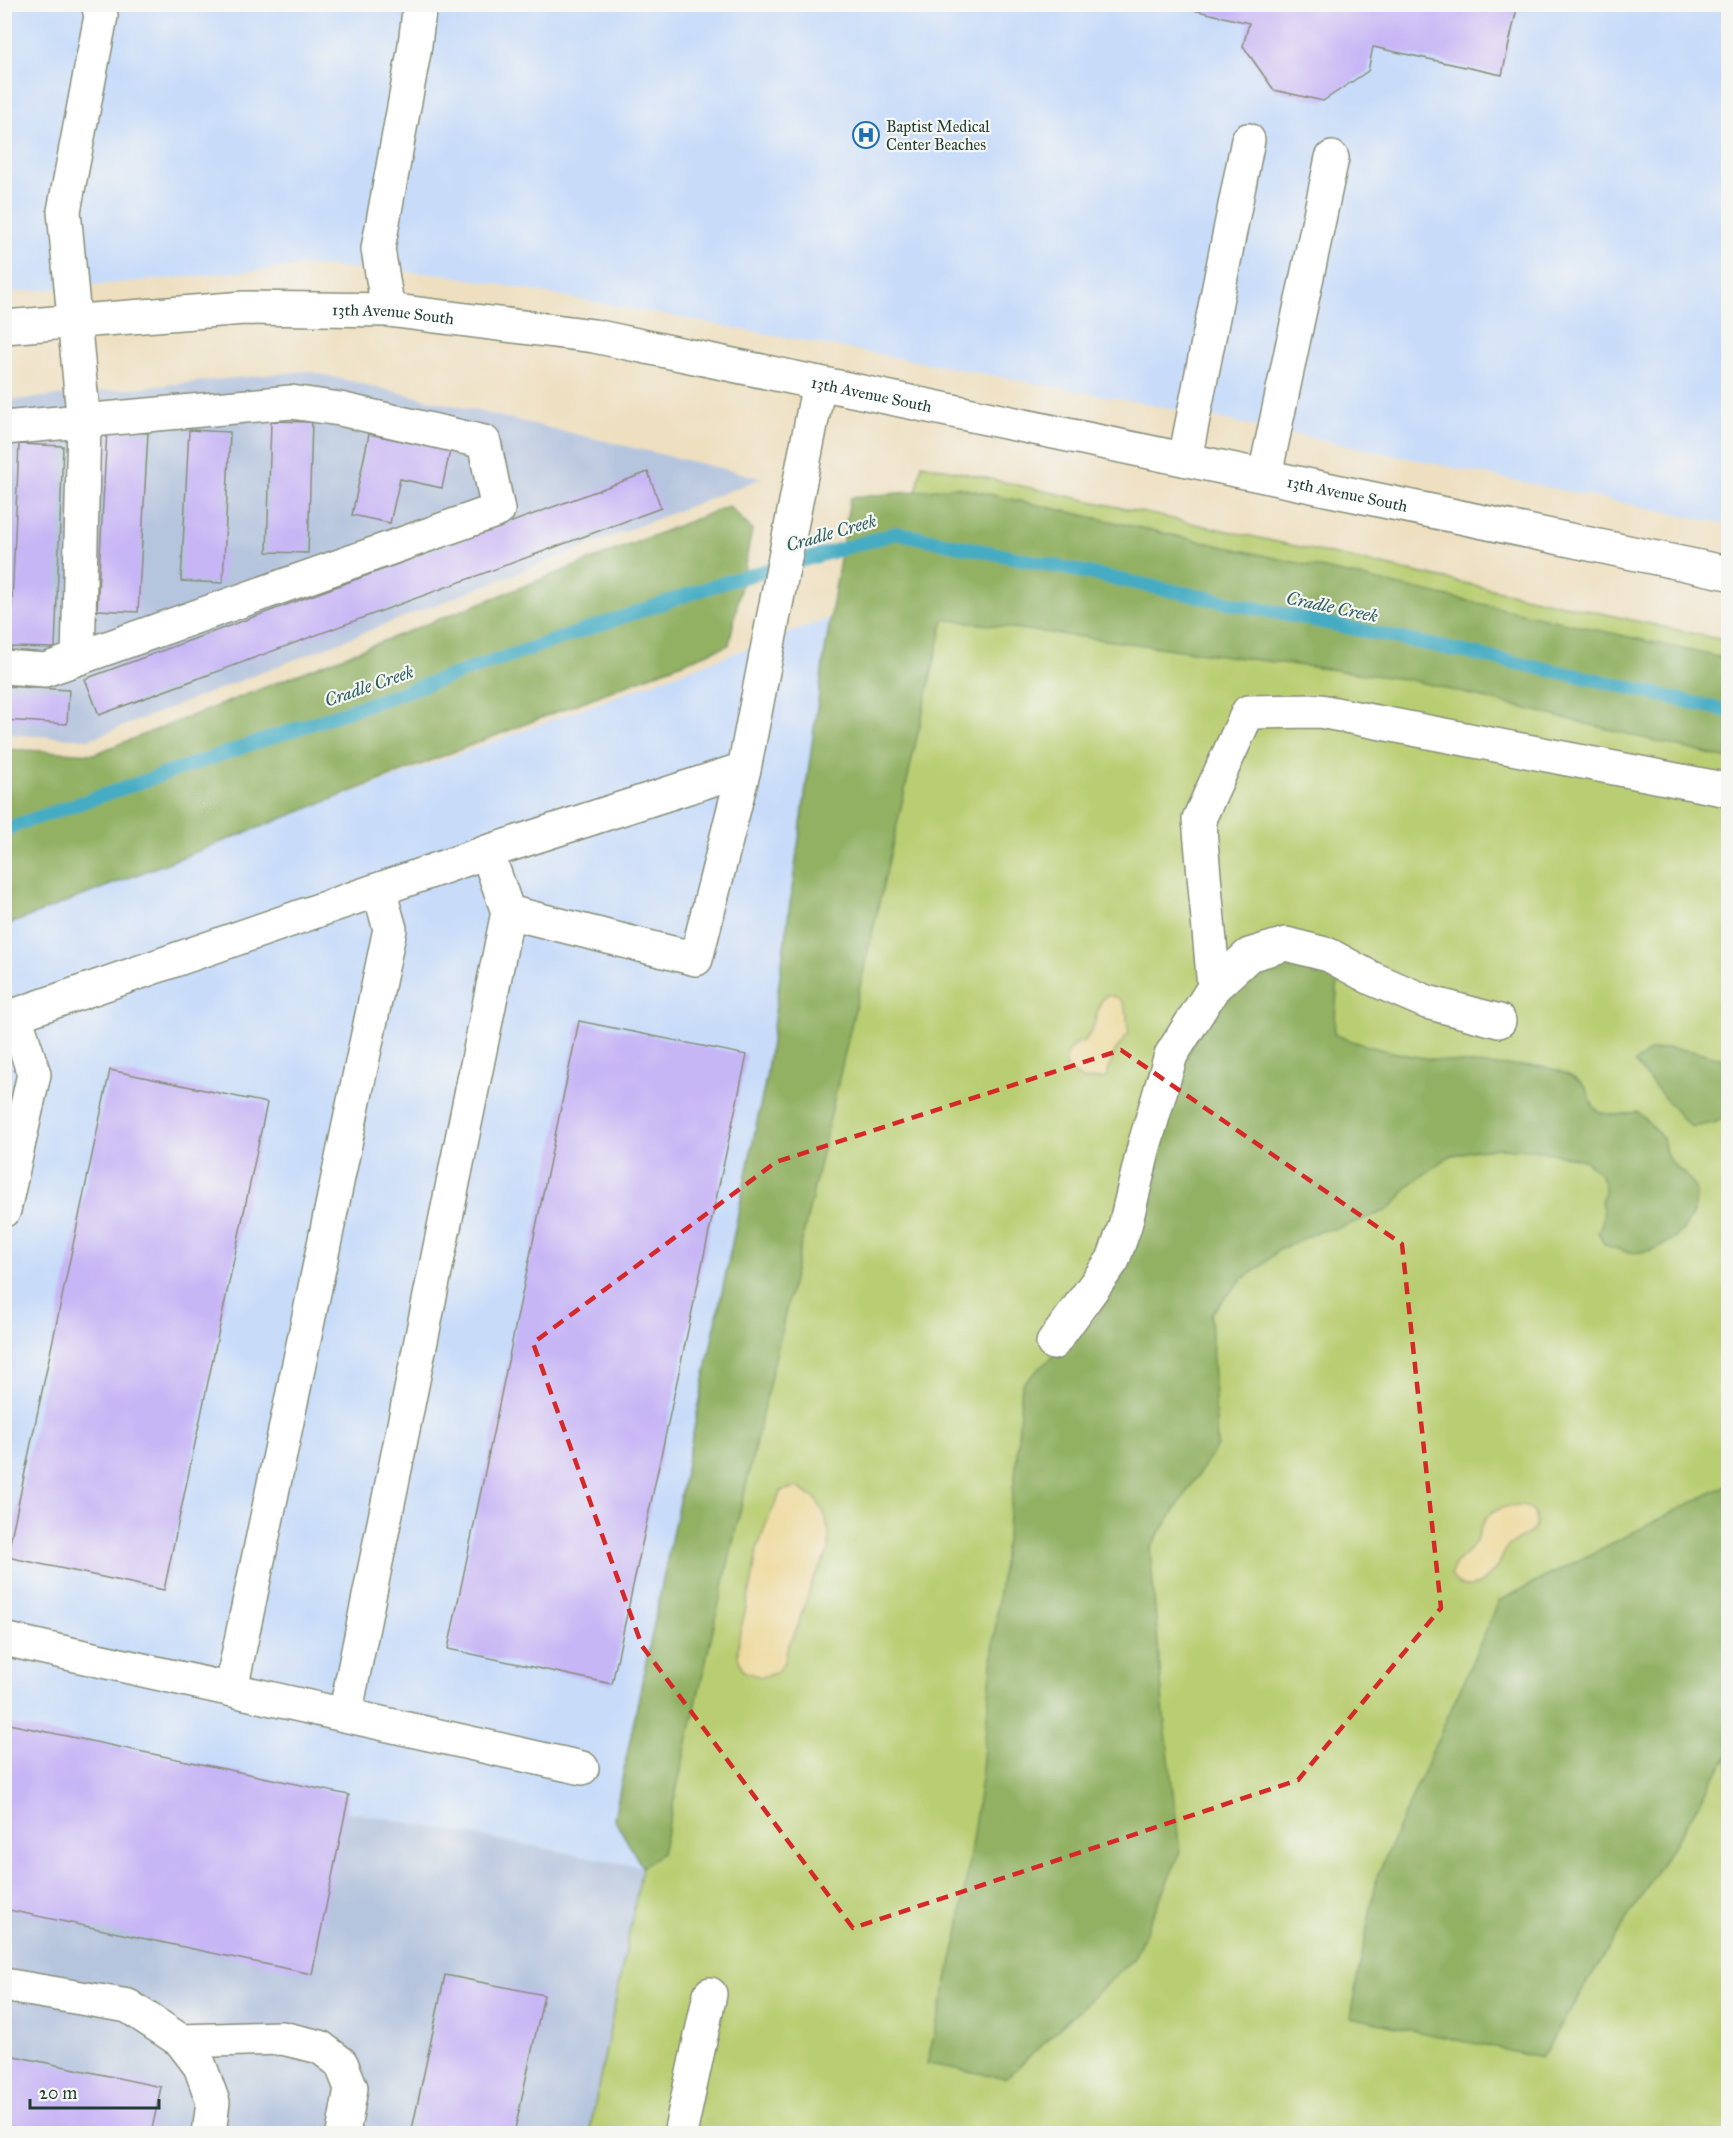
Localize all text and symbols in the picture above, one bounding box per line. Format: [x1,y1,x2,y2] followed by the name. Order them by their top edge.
[886,117,990,154] place label: Baptist Medical Center Beaches
[851,120,881,150] hospital icon: Baptist Medical Center Beaches
[332,300,455,328] street label: 13th Avenue South
[809,373,934,416] street label: 13th Avenue South
[1285,472,1409,516] street label: 13th Avenue South
[783,510,879,556] water label: Cradle Creek
[1284,587,1380,627] water label: Cradle Creek
[321,660,417,712] water label: Cradle Creek
[30,2072,159,2110] scale bar
[39,2082,77,2104] text: 20 m

